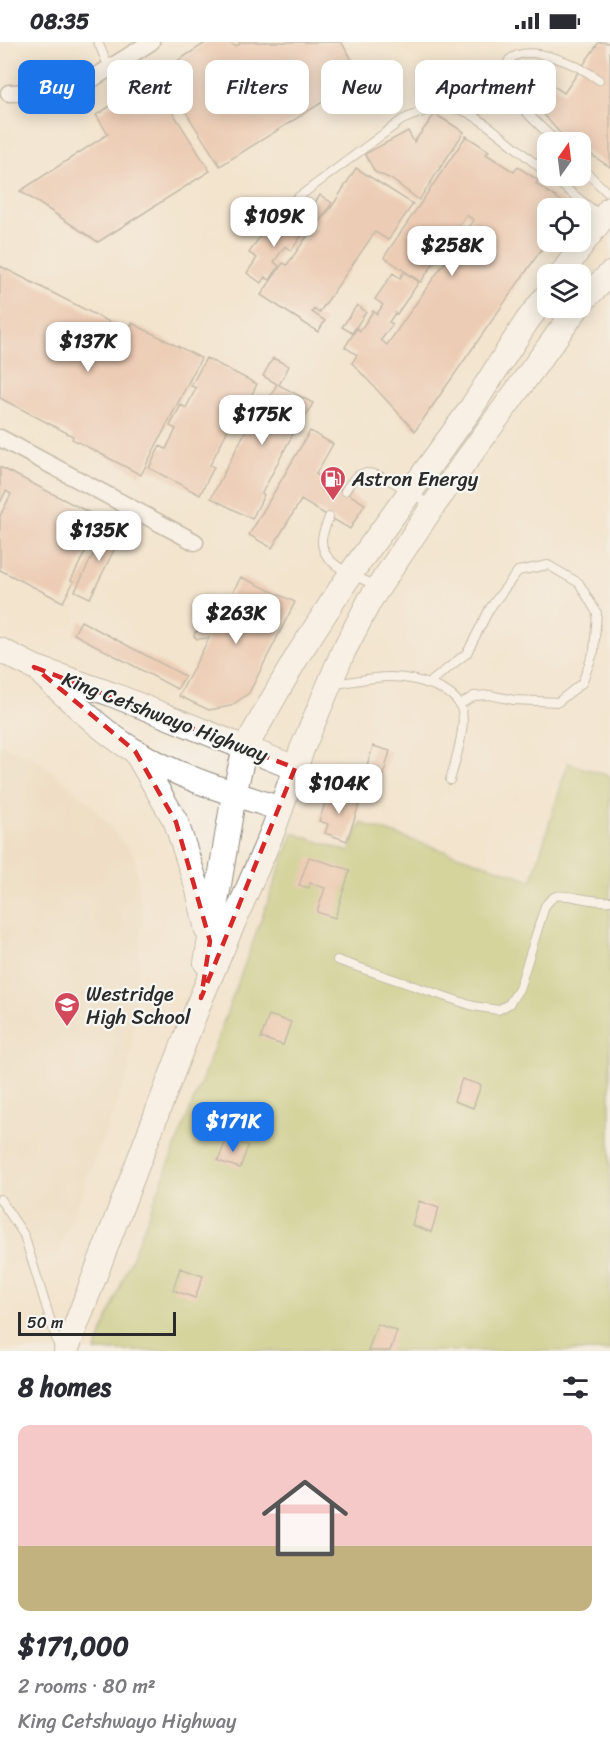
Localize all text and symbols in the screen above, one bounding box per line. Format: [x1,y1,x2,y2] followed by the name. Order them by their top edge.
[30,2,89,41] text: 08:35
[18,60,95,114] chip: Buy
[107,60,193,114] chip: Rent
[205,60,309,114] chip: Filters
[321,60,403,114] chip: New
[415,60,556,114] chip: Apartment
[537,132,591,186] north arrow
[537,132,591,318] map controls
[232,197,316,248] pin: $109K
[537,198,591,252] button: locate
[244,199,304,234] text: $109K
[410,226,494,277] pin: $258K
[421,228,483,263] text: $258K
[537,264,591,318] button: layers
[46,322,130,373] pin: $137K
[60,324,116,359] text: $137K
[220,395,304,446] pin: $175K
[233,397,291,432] text: $175K
[351,462,479,497] place label: Astron Energy
[318,464,348,502] fuel station icon: Astron Energy
[57,511,141,562] pin: $135K
[70,513,128,548] text: $135K
[194,594,278,645] pin: $263K
[206,596,266,631] text: $263K
[57,662,274,773] street label: King Cetshwayo Highway
[297,764,381,815] pin: $104K
[309,766,369,801] text: $104K
[86,977,192,1035] place label: Westridge High School
[52,990,82,1028] school or university icon: Westridge High School
[191,1102,275,1153] pin: $171K
[206,1104,260,1139] text: $171K
[27,1308,63,1337] text: 50 m
[18,1309,176,1336] scale bar
[18,1364,111,1410] text: 8 homes
[559,1371,592,1404] icon: filters
[251,1464,359,1572] icon: home
[18,1623,129,1669] text: $171,000
[18,1669,156,1704] text: 2 rooms · 80 m²
[18,1704,236,1739] text: King Cetshwayo Highway

